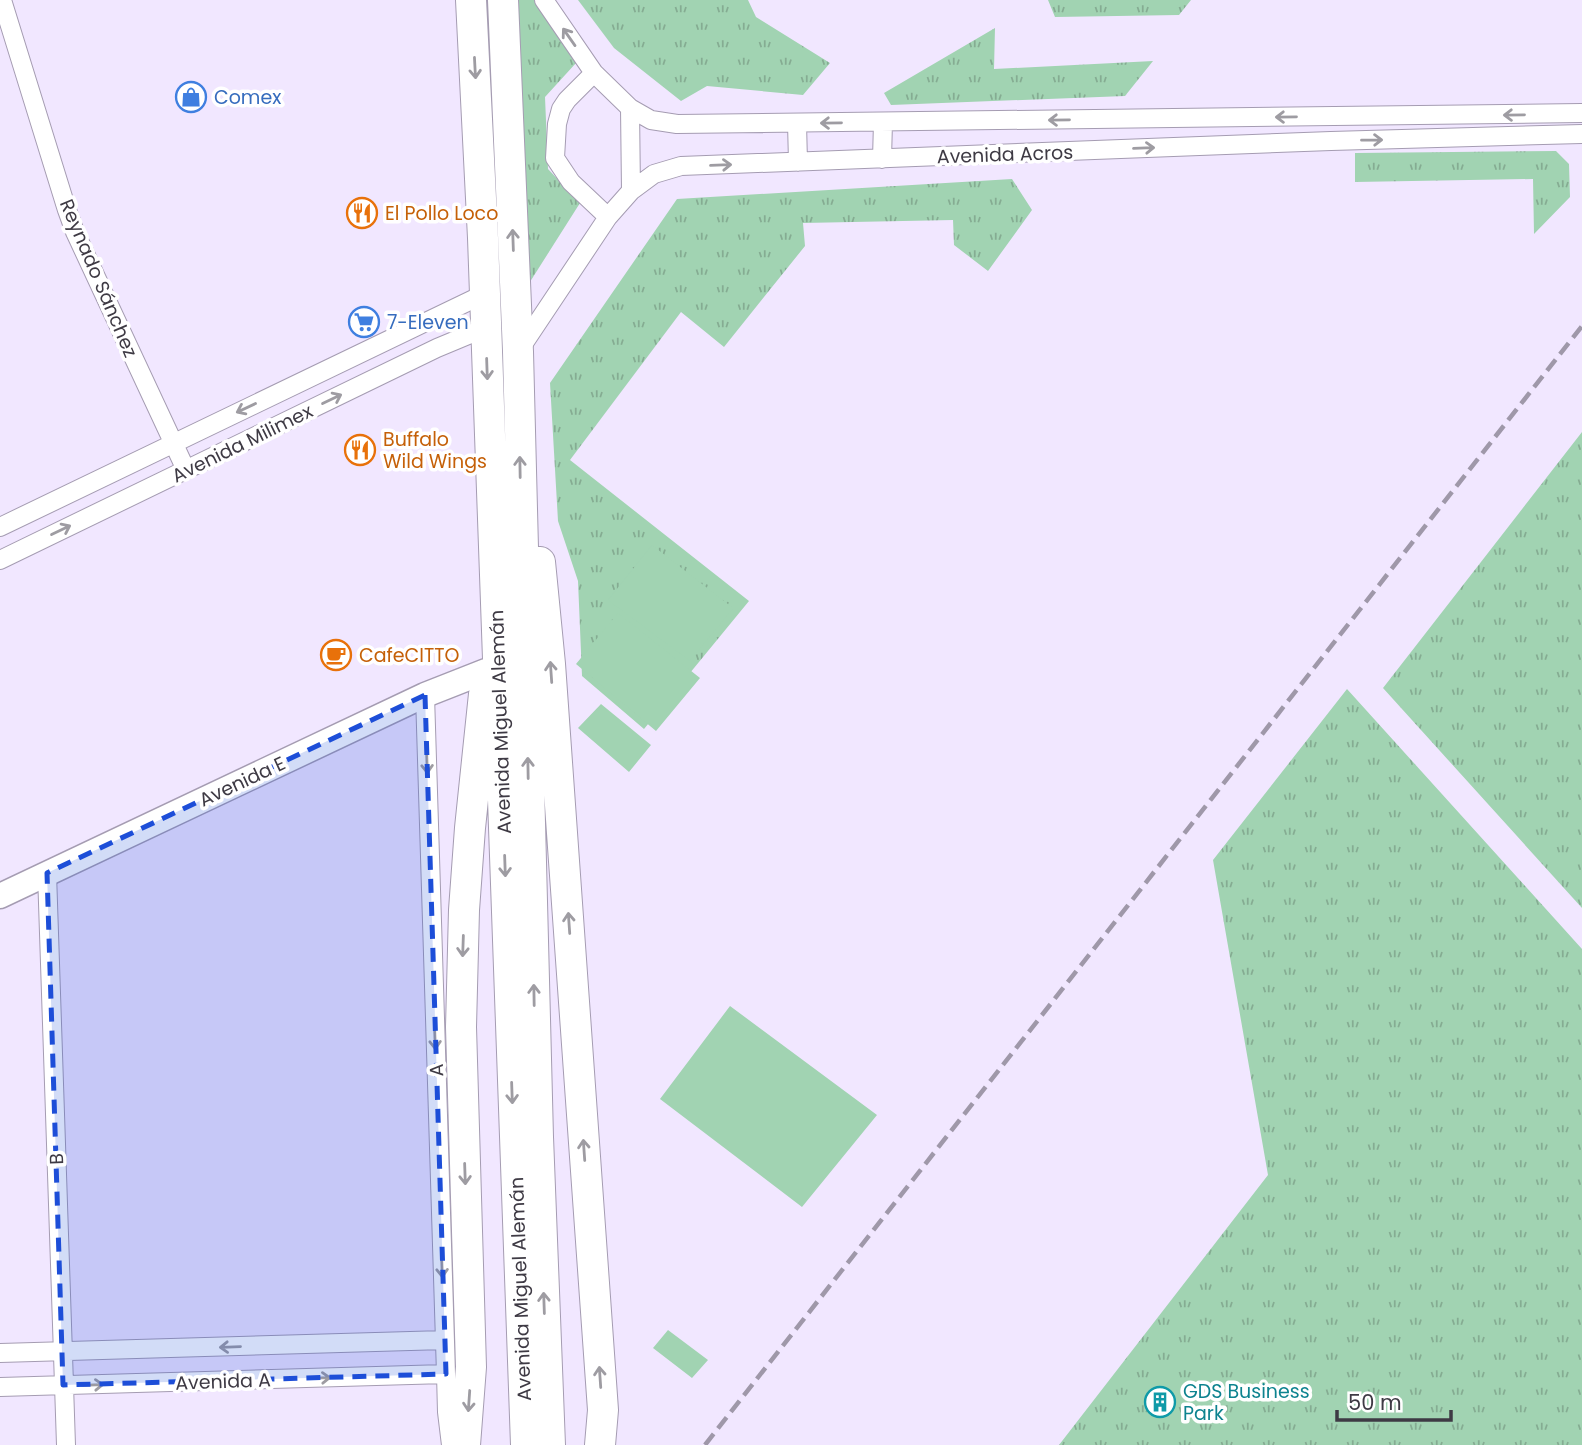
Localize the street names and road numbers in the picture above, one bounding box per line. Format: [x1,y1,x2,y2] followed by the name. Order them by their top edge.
[936,139,1074,170] street label: Avenida Acros
[53,195,144,361] street label: Reynado Sánchez
[167,398,317,489] street label: Avenida Milimex
[483,609,518,835] street label: Avenida Miguel Alemán
[195,750,290,813] street label: Avenida E
[423,1063,450,1077] street label: A
[43,1153,70,1165] street label: B
[503,1176,538,1402] street label: Avenida Miguel Alemán
[175,1366,271,1397] street label: Avenida A

